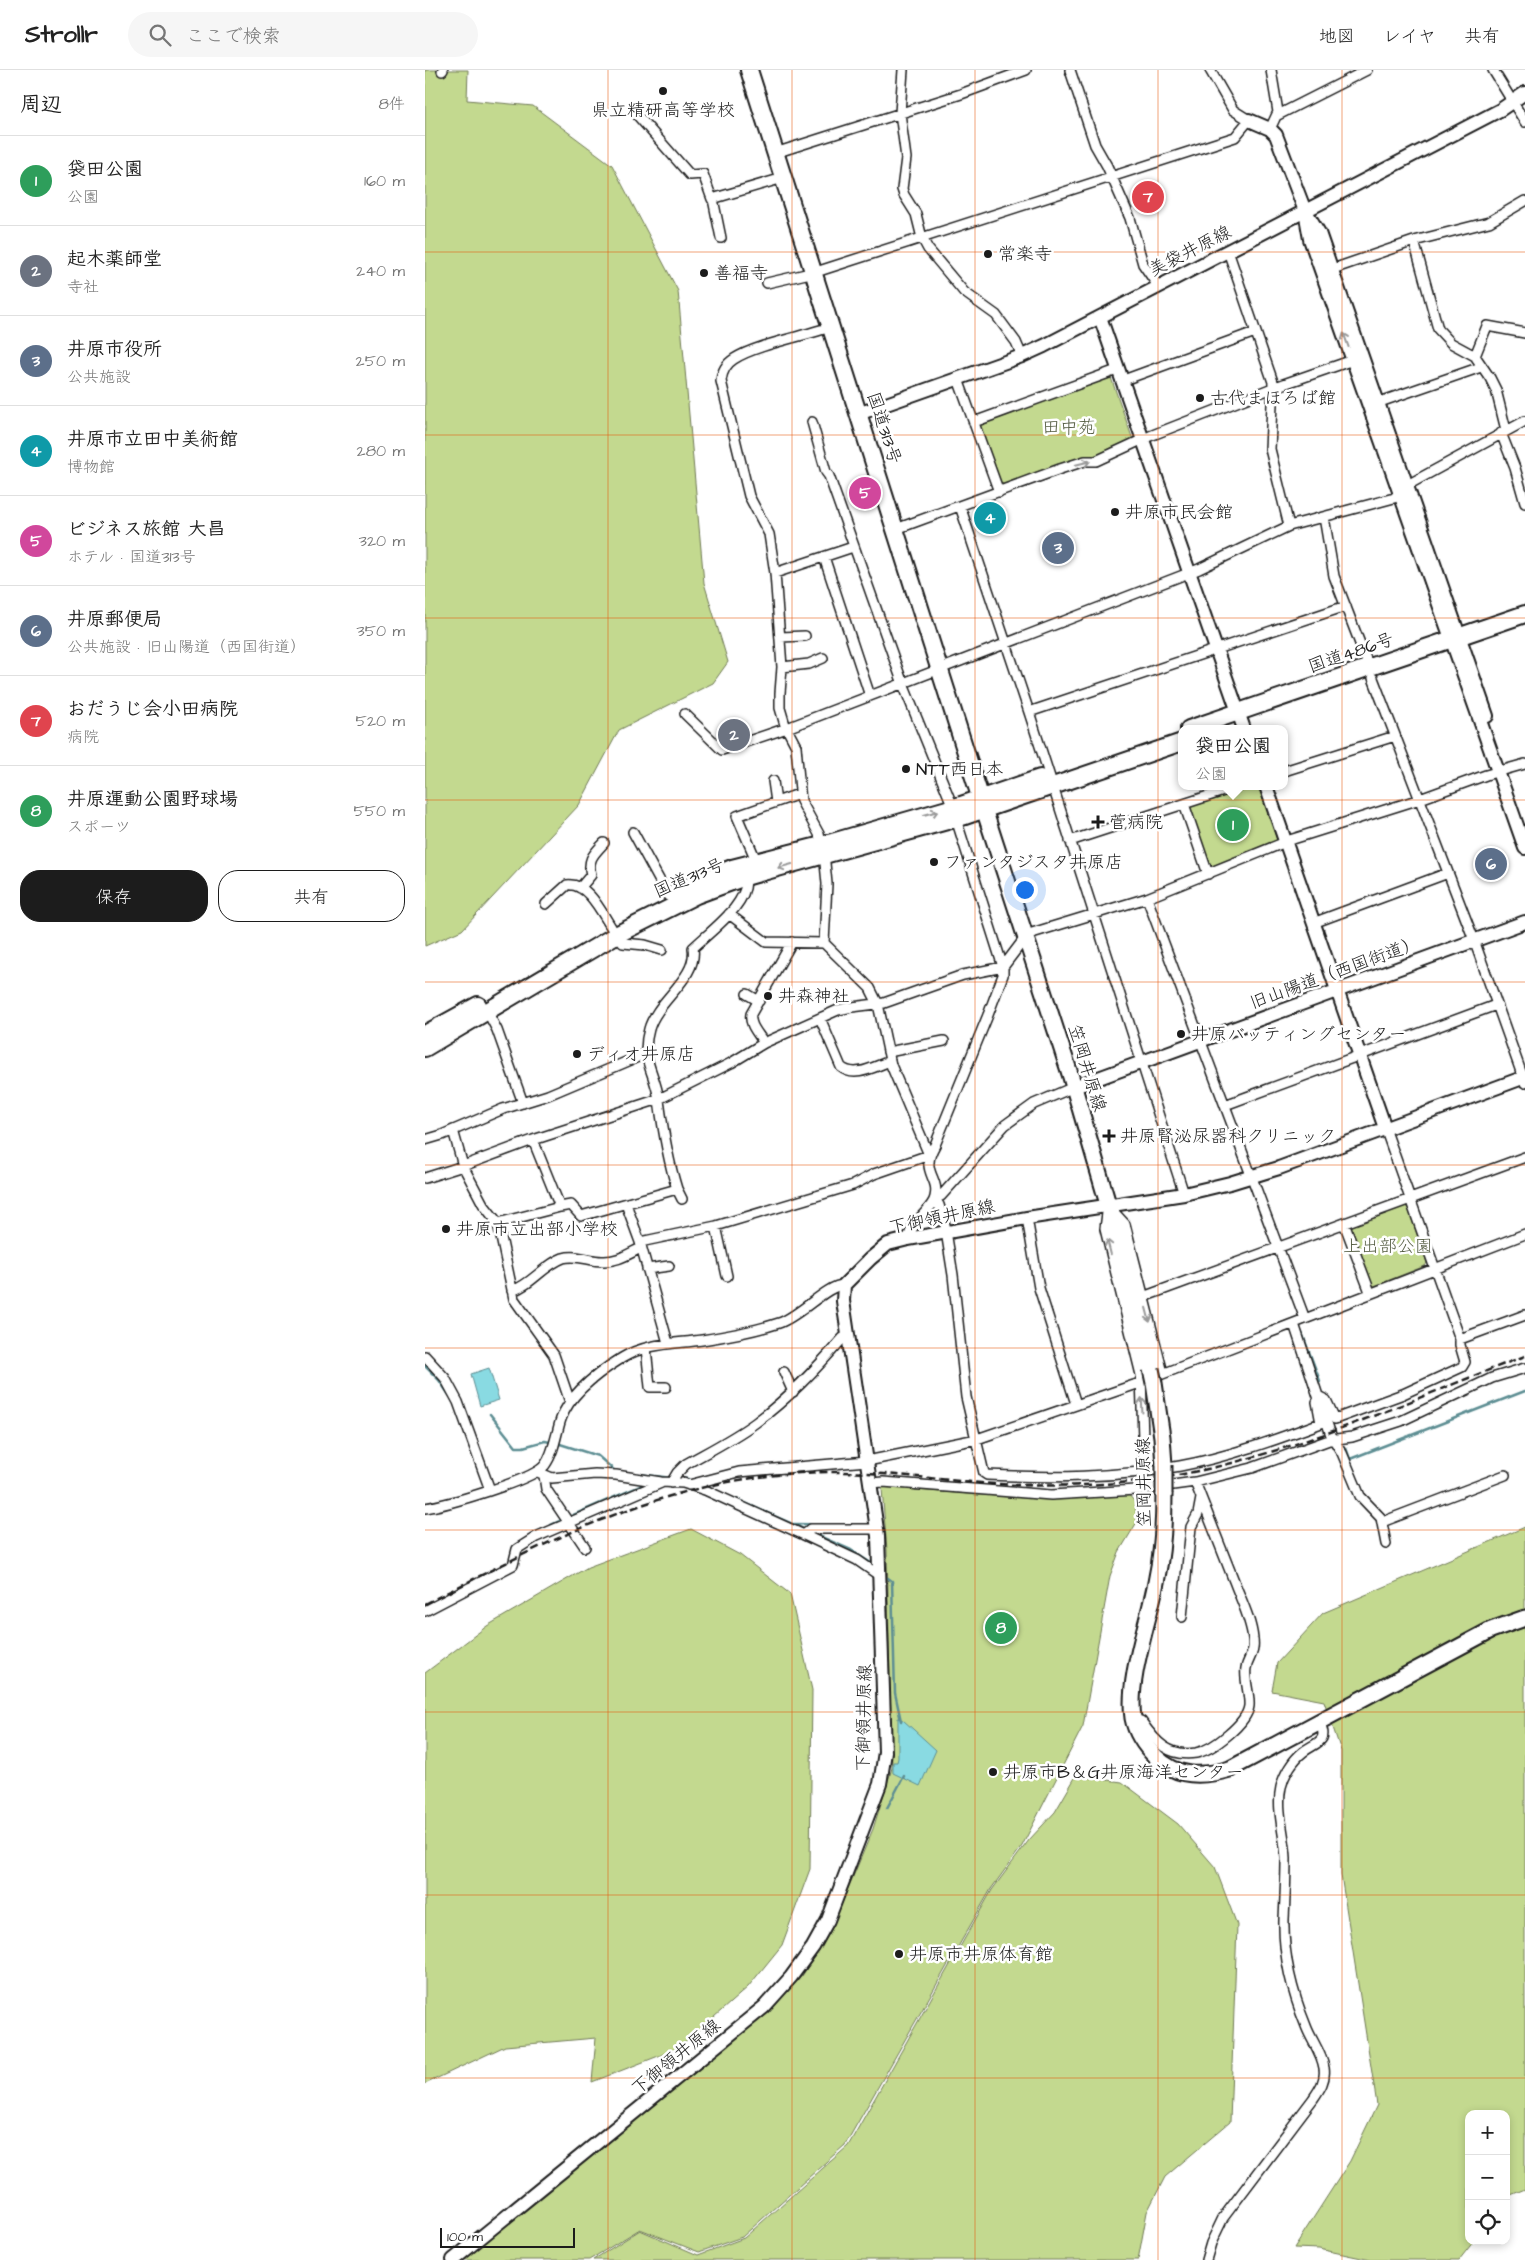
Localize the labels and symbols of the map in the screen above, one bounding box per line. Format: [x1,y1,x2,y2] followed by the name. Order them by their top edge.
[657,85,669,97] marker: 県立精研高等学校
[591,98,735,123] place label: 県立精研高等学校
[1132,178,1164,216] pin: 7
[1144,219,1236,283] street label: 美袋井原線
[998,242,1052,267] place label: 常楽寺
[982,248,994,260] marker: 常楽寺
[714,261,768,286] place label: 善福寺
[698,267,710,279] marker: 善福寺
[1341,333,1350,348] one-way arrow
[1210,386,1336,411] place label: 古代まほろば館
[861,389,907,467] street label: 国道313号
[1194,392,1206,404] marker: 古代まほろば館
[1042,415,1096,440] park label: 田中苑
[1074,458,1090,467] one-way arrow
[849,474,881,512] pin: 5
[974,499,1006,537] pin: 4
[1125,500,1233,525] place label: 井原市民会館
[1109,506,1121,518] marker: 井原市民会館
[1042,529,1074,567] pin: 3
[1305,627,1397,679] street label: 国道486号
[718,716,750,754] pin: 2
[916,757,1004,782] place label: NTT西日本
[900,763,912,775] marker: NTT西日本
[1217,806,1249,844] pin: 1
[923,808,939,817] one-way arrow
[1109,810,1163,835] place label: 菅病院
[1091,815,1105,829] marker: 菅病院
[1475,845,1507,883] pin: 6
[944,850,1123,875] place label: ファンタジスタ井原店
[650,852,728,904] street label: 国道313号
[928,856,940,868] marker: ファンタジスタ井原店
[778,862,794,871] one-way arrow
[1012,877,1038,903] your location
[1246,930,1424,1016] street label: 旧山陽道（西国街道）
[778,984,850,1009] place label: 井森神社
[762,990,774,1002] marker: 井森神社
[1062,1021,1112,1115] street label: 笠岡井原線
[1191,1022,1406,1047] place label: 井原バッティングセンター
[1175,1028,1187,1040] marker: 井原バッティングセンター
[587,1042,695,1067] place label: ディオ井原店
[571,1048,583,1060] marker: ディオ井原店
[1120,1124,1336,1149] place label: 井原腎泌尿器科クリニック
[1102,1129,1116,1143] marker: 井原腎泌尿器科クリニック
[887,1194,997,1240] street label: 下御領井原線
[456,1217,618,1242] place label: 井原市立出部小学校
[440,1223,452,1235] marker: 井原市立出部小学校
[1343,1234,1433,1259] park label: 上出部公園
[1104,1239,1113,1255] one-way arrow
[1144,1306,1153,1322] one-way arrow
[1138,1398,1147,1414] one-way arrow
[1131,1437,1157,1527] street label: 笠岡井原線
[985,1609,1017,1647] pin: 8
[851,1664,877,1772] street label: 下御領井原線
[1003,1760,1244,1785] place label: 井原市B＆G井原海洋センター
[987,1766,999,1778] marker: 井原市B＆G井原海洋センター
[909,1942,1053,1967] place label: 井原市井原体育館
[893,1948,905,1960] marker: 井原市井原体育館
[626,2013,726,2101] street label: 下御領井原線
[440,2225,575,2248] scale bar

